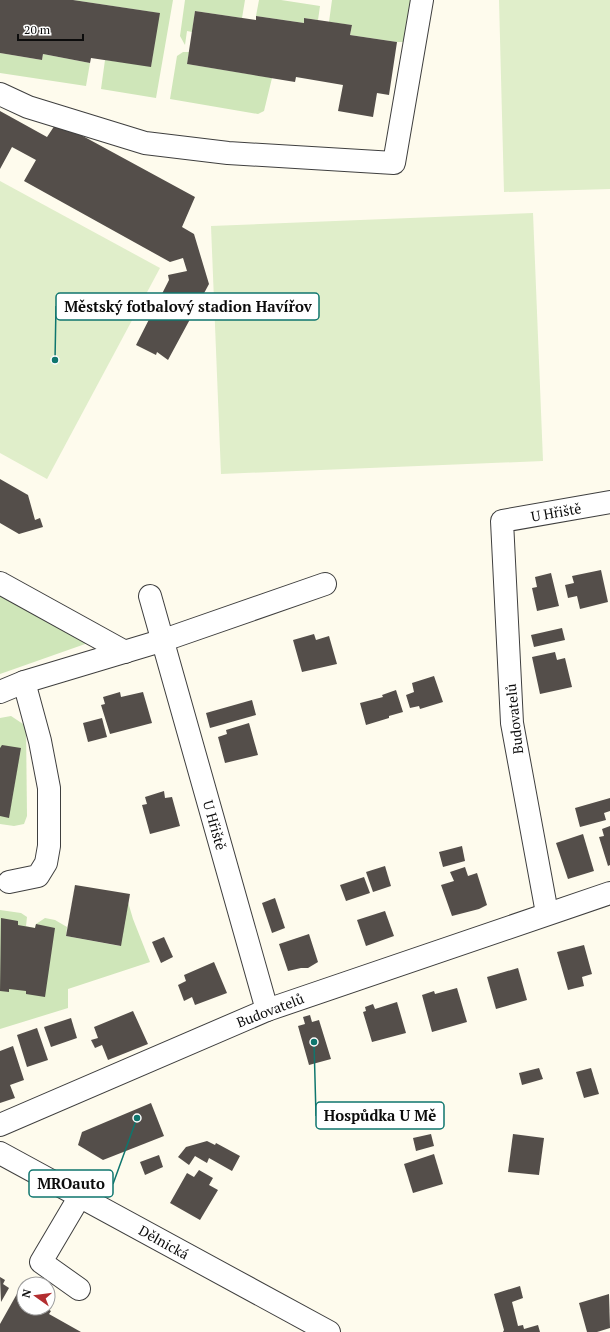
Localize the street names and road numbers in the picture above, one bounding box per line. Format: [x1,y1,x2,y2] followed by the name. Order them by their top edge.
[529,498,583,526] street label: U Hřiště
[501,683,527,755] street label: Budovatelů
[199,798,231,852] street label: U Hřiště
[234,988,306,1032] street label: Budovatelů
[136,1220,192,1264] street label: Dělnická

